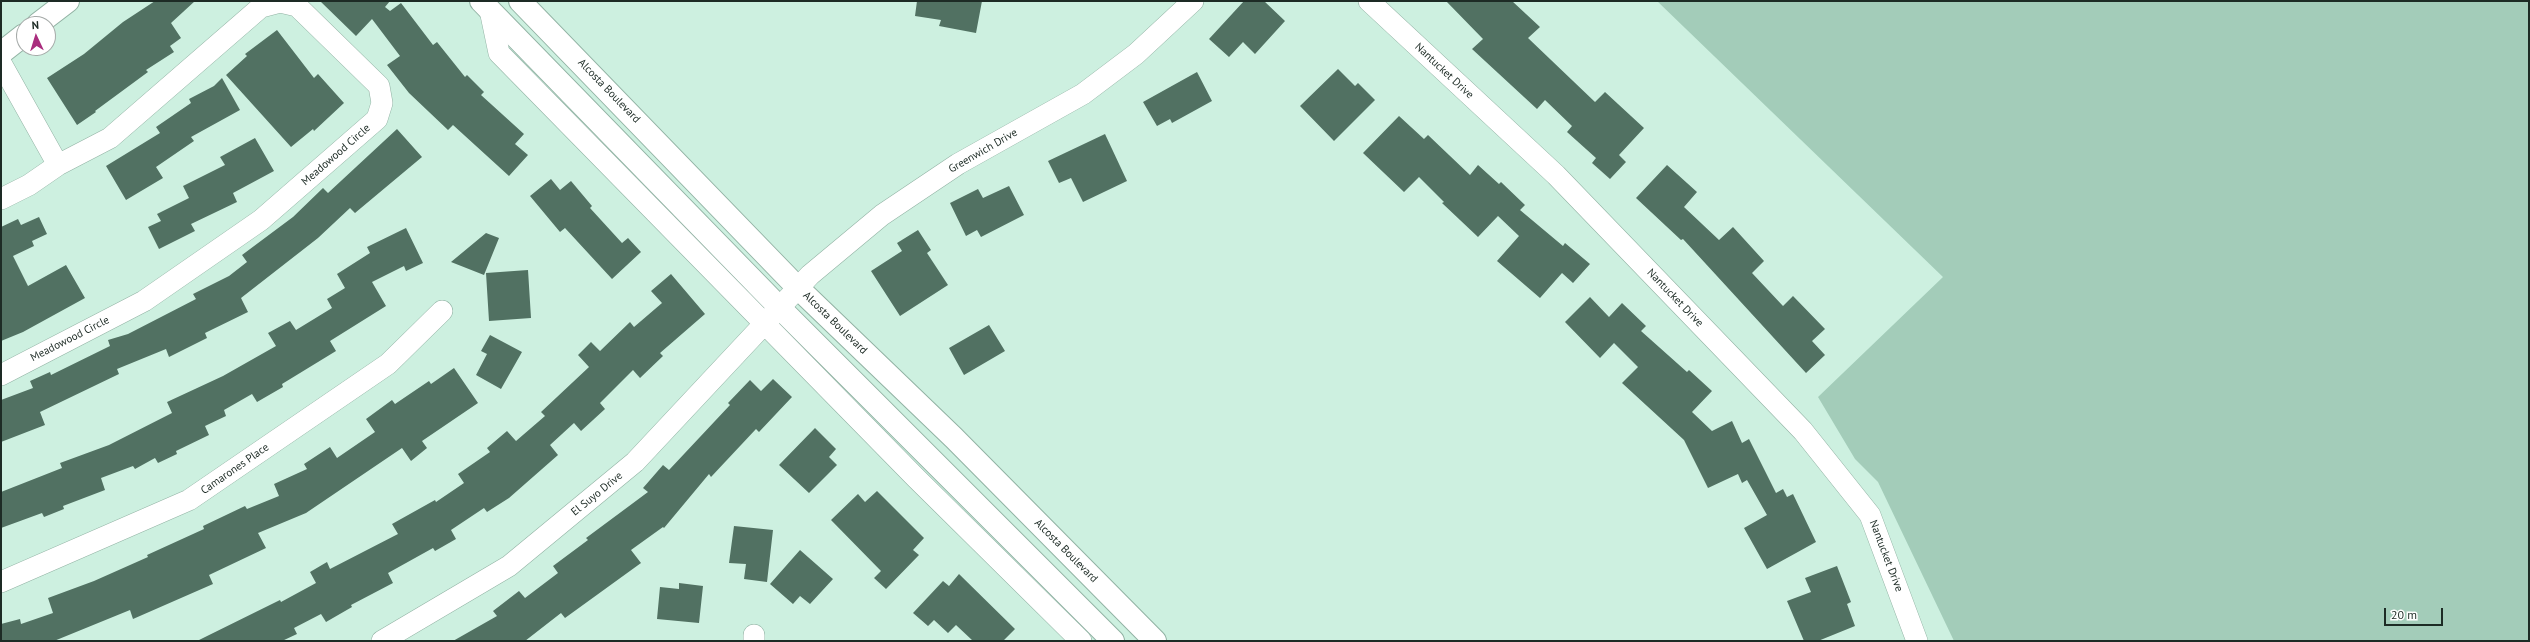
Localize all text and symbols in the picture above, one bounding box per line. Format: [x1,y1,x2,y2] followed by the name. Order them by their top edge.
[16,16,56,56] north arrow
[31,18,39,32] text: N
[1412,40,1476,102] street label: Nantucket Drive
[575,56,643,126] street label: Alcosta Boulevard
[299,122,373,188] street label: Meadowood Circle
[946,126,1020,176] street label: Greenwich Drive
[1644,266,1706,330] street label: Nantucket Drive
[800,289,870,357] street label: Alcosta Boulevard
[28,313,112,365] street label: Meadowood Circle
[199,441,271,497] street label: Camarones Place
[569,469,625,519] street label: El Suyo Drive
[1032,517,1100,585] street label: Alcosta Boulevard
[1866,518,1906,594] street label: Nantucket Drive
[2386,600,2445,626] scale bar
[2391,607,2417,622] text: 20 m

